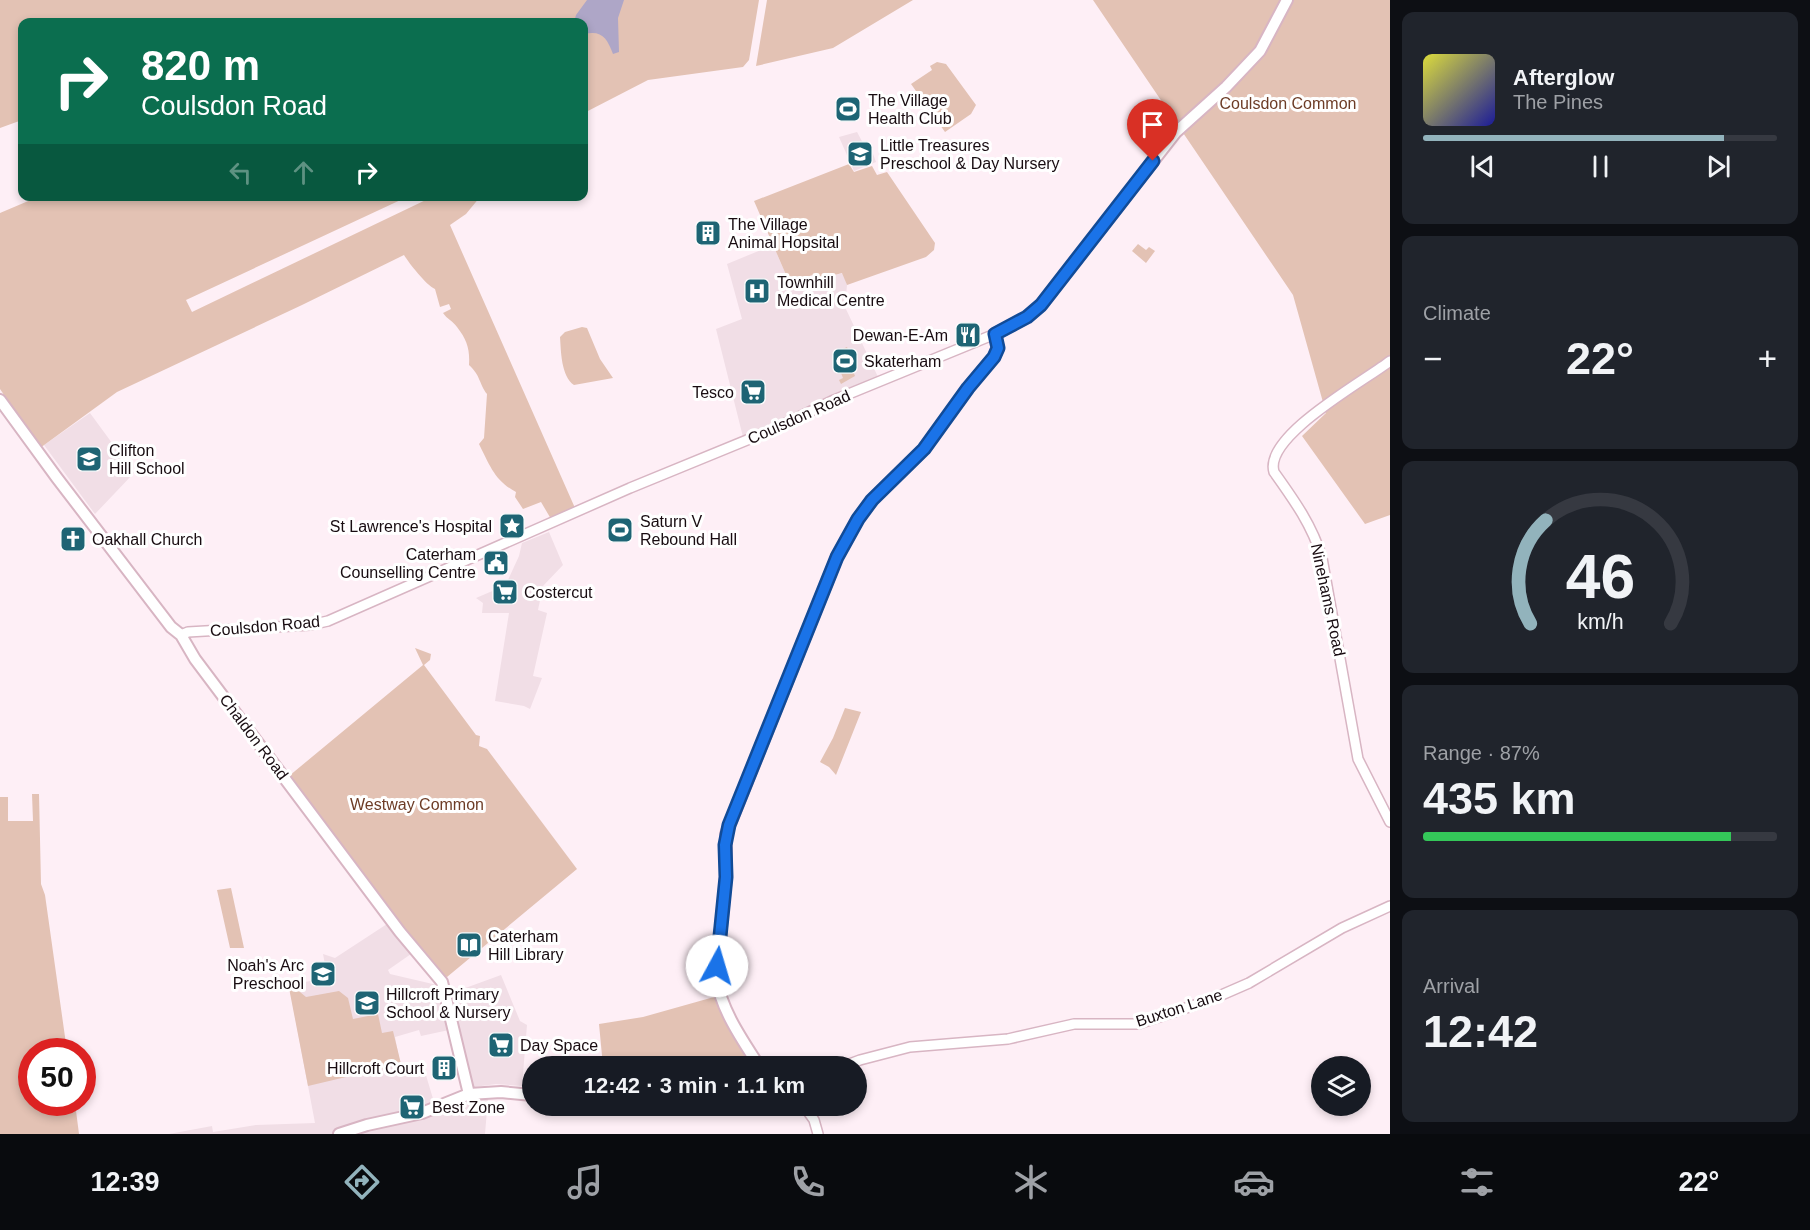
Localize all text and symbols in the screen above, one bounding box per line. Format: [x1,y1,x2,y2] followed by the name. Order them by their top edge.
[42,42,120,120] icon: right
[141,42,260,89] text: 820 m
[1513,65,1614,90] text: Afterglow
[141,91,327,121] text: Coulsdon Road
[1513,91,1603,113] text: The Pines
[868,92,952,127] place label: The Village Health Club
[833,94,863,124] sports icon: The Village Health Club
[1220,95,1356,112] park label: Coulsdon Common
[1127,99,1178,161] pin
[1136,108,1169,141] icon: arrive
[880,137,1060,172] place label: Little Treasures Preschool & Day Nursery
[845,139,875,169] school or university icon: Little Treasures Preschool & Day Nursery
[1466,150,1499,183] icon: previous
[1584,150,1617,183] icon: pause
[1702,150,1735,183] icon: next
[224,156,257,189] icon: left
[287,156,320,189] icon: ahead
[350,156,383,189] icon: right
[728,216,839,251] place label: The Village Animal Hopsital
[693,218,723,248] building icon: The Village Animal Hopsital
[777,274,885,309] place label: Townhill Medical Centre
[742,276,772,306] hospital icon: Townhill Medical Centre
[1423,302,1491,324] text: Climate
[953,320,983,350] restaurant icon: Dewan-E-Am
[853,327,948,344] place label: Dewan-E-Am
[1566,333,1634,384] text: 22°
[1423,340,1442,377] text: −
[1758,340,1777,377] text: +
[830,346,860,376] sports icon: Skaterham
[864,353,941,370] place label: Skaterham
[738,377,768,407] supermarket icon: Tesco
[692,384,734,401] place label: Tesco
[745,387,853,447] street label: Coulsdon Road
[109,442,185,477] place label: Clifton Hill School
[74,444,104,474] school or university icon: Clifton Hill School
[497,511,527,541] place icon: St Lawrence's Hospital
[640,513,737,548] place label: Saturn V Rebound Hall
[605,515,635,545] sports icon: Saturn V Rebound Hall
[330,518,492,535] place label: St Lawrence's Hospital
[58,524,88,554] church icon: Oakhall Church
[92,531,202,548] place label: Oakhall Church
[1308,542,1348,658] street label: Ninehams Road
[1565,542,1635,611] text: 46
[340,546,476,581] place label: Caterham Counselling Centre
[481,548,511,578] public building icon: Caterham Counselling Centre
[490,577,520,607] supermarket icon: Costercut
[524,584,593,601] place label: Costercut
[1577,610,1623,634] text: km/h
[209,613,321,639] street label: Coulsdon Road
[216,691,292,783] street label: Chaldon Road
[1423,742,1540,764] text: Range · 87%
[1423,773,1576,824] text: 435 km
[350,796,484,813] park label: Westway Common
[488,928,564,963] place label: Caterham Hill Library
[454,930,484,960] library icon: Caterham Hill Library
[685,934,749,998] position arrow
[227,957,304,992] place label: Noah's Arc Preschool
[308,959,338,989] school or university icon: Noah's Arc Preschool
[1423,975,1480,997] text: Arrival
[386,986,511,1021] place label: Hillcroft Primary School & Nursery
[1134,986,1224,1030] street label: Buxton Lane
[352,988,382,1018] school or university icon: Hillcroft Primary School & Nursery
[1423,1006,1538,1057] text: 12:42
[486,1030,516,1060] supermarket icon: Day Space
[520,1037,598,1054] place label: Day Space
[18,1038,96,1116] speed limit sign: 50
[429,1053,459,1083] building icon: Hillcroft Court
[1311,1056,1371,1116] map controls
[1311,1056,1371,1116] button: layers
[327,1060,425,1077] place label: Hillcroft Court
[584,1073,805,1098] text: 12:42 · 3 min · 1.1 km
[397,1092,427,1122] supermarket icon: Best Zone
[432,1099,505,1116] place label: Best Zone
[341,1161,383,1203] icon: directions
[564,1161,606,1203] icon: music
[787,1161,829,1203] icon: phone
[1010,1161,1052,1203] icon: climate
[1233,1161,1275,1203] icon: car
[1456,1161,1498,1203] icon: filters
[91,1167,160,1197] text: 12:39
[1679,1167,1719,1197] text: 22°

